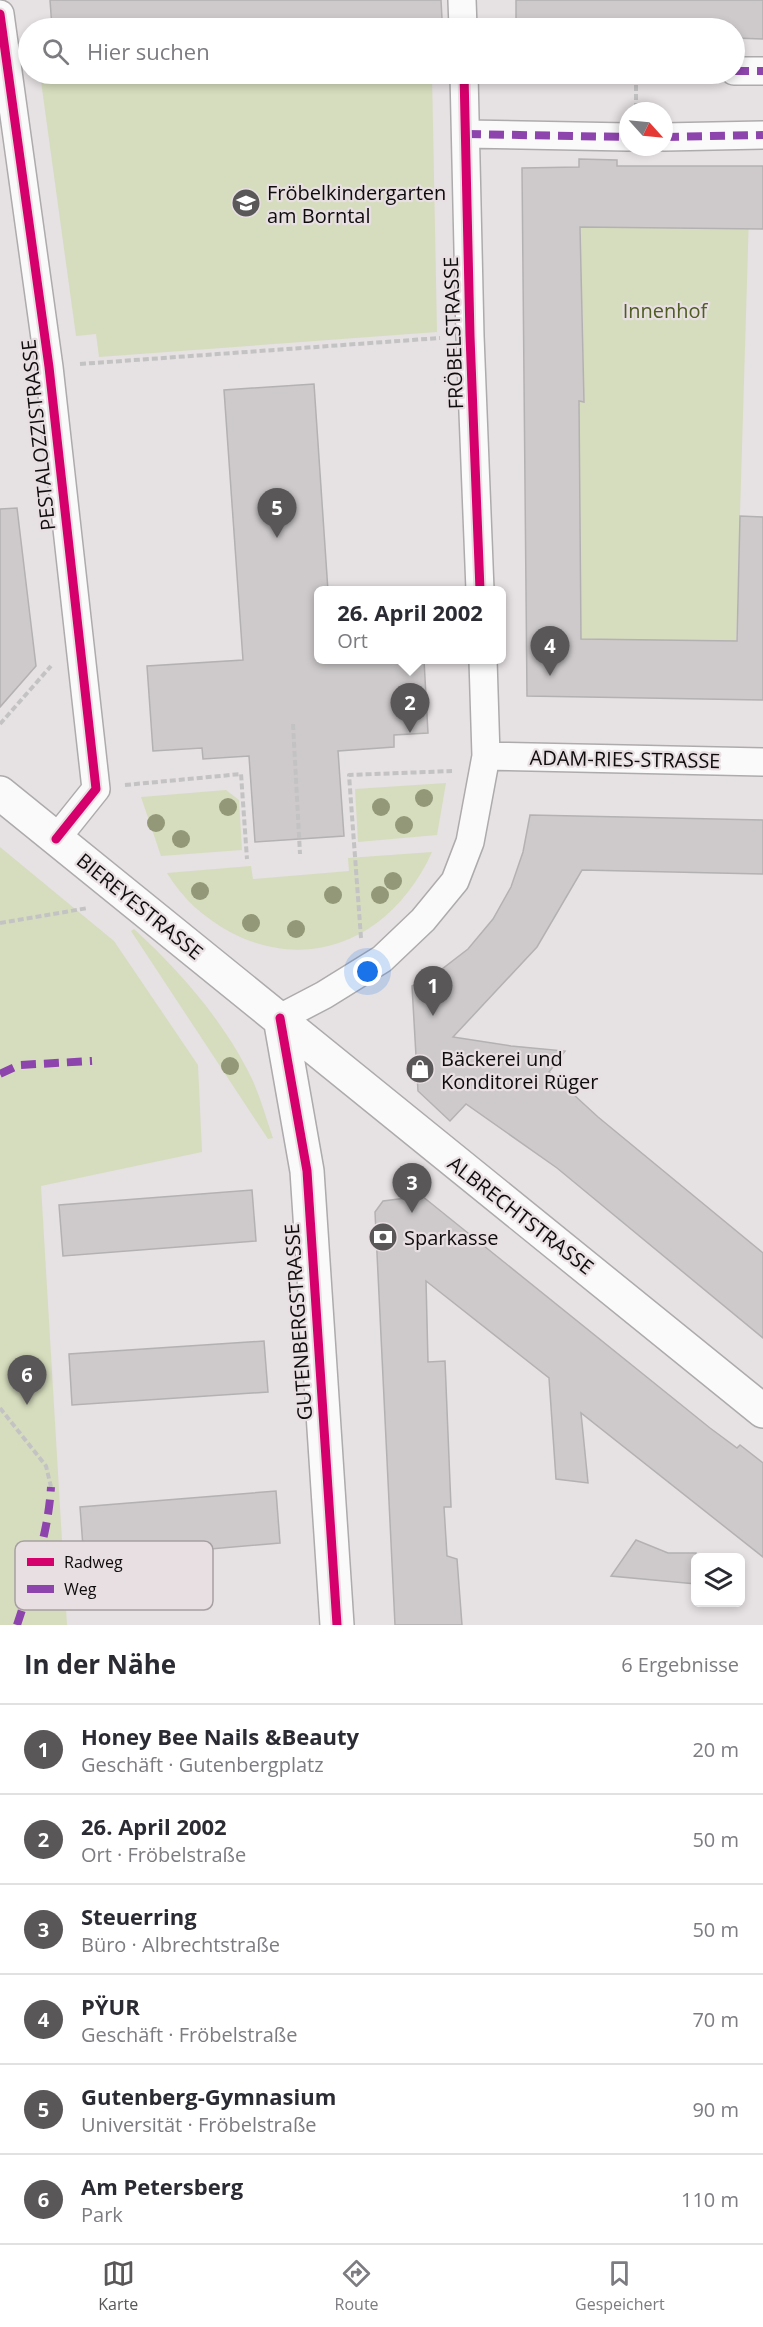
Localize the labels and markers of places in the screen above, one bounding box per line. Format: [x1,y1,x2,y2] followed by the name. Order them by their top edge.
[267,179,446,229] place label: Fröbelkindergarten am Borntal
[230,187,262,219] school or university icon: Fröbelkindergarten am Borntal
[258,488,296,538] pin: 5
[530,626,570,676] pin: 4
[390,684,430,733] pin: 2
[414,966,452,1016] pin: 1
[441,1045,599,1095] place label: Bäckerei und Konditorei Rüger
[404,1053,436,1085] shop icon: Bäckerei und Konditorei Rüger
[392,1164,432,1213] pin: 3
[367,1221,399,1253] bank icon: Sparkasse
[404,1224,498,1251] place label: Sparkasse
[8,1356,46,1405] pin: 6

